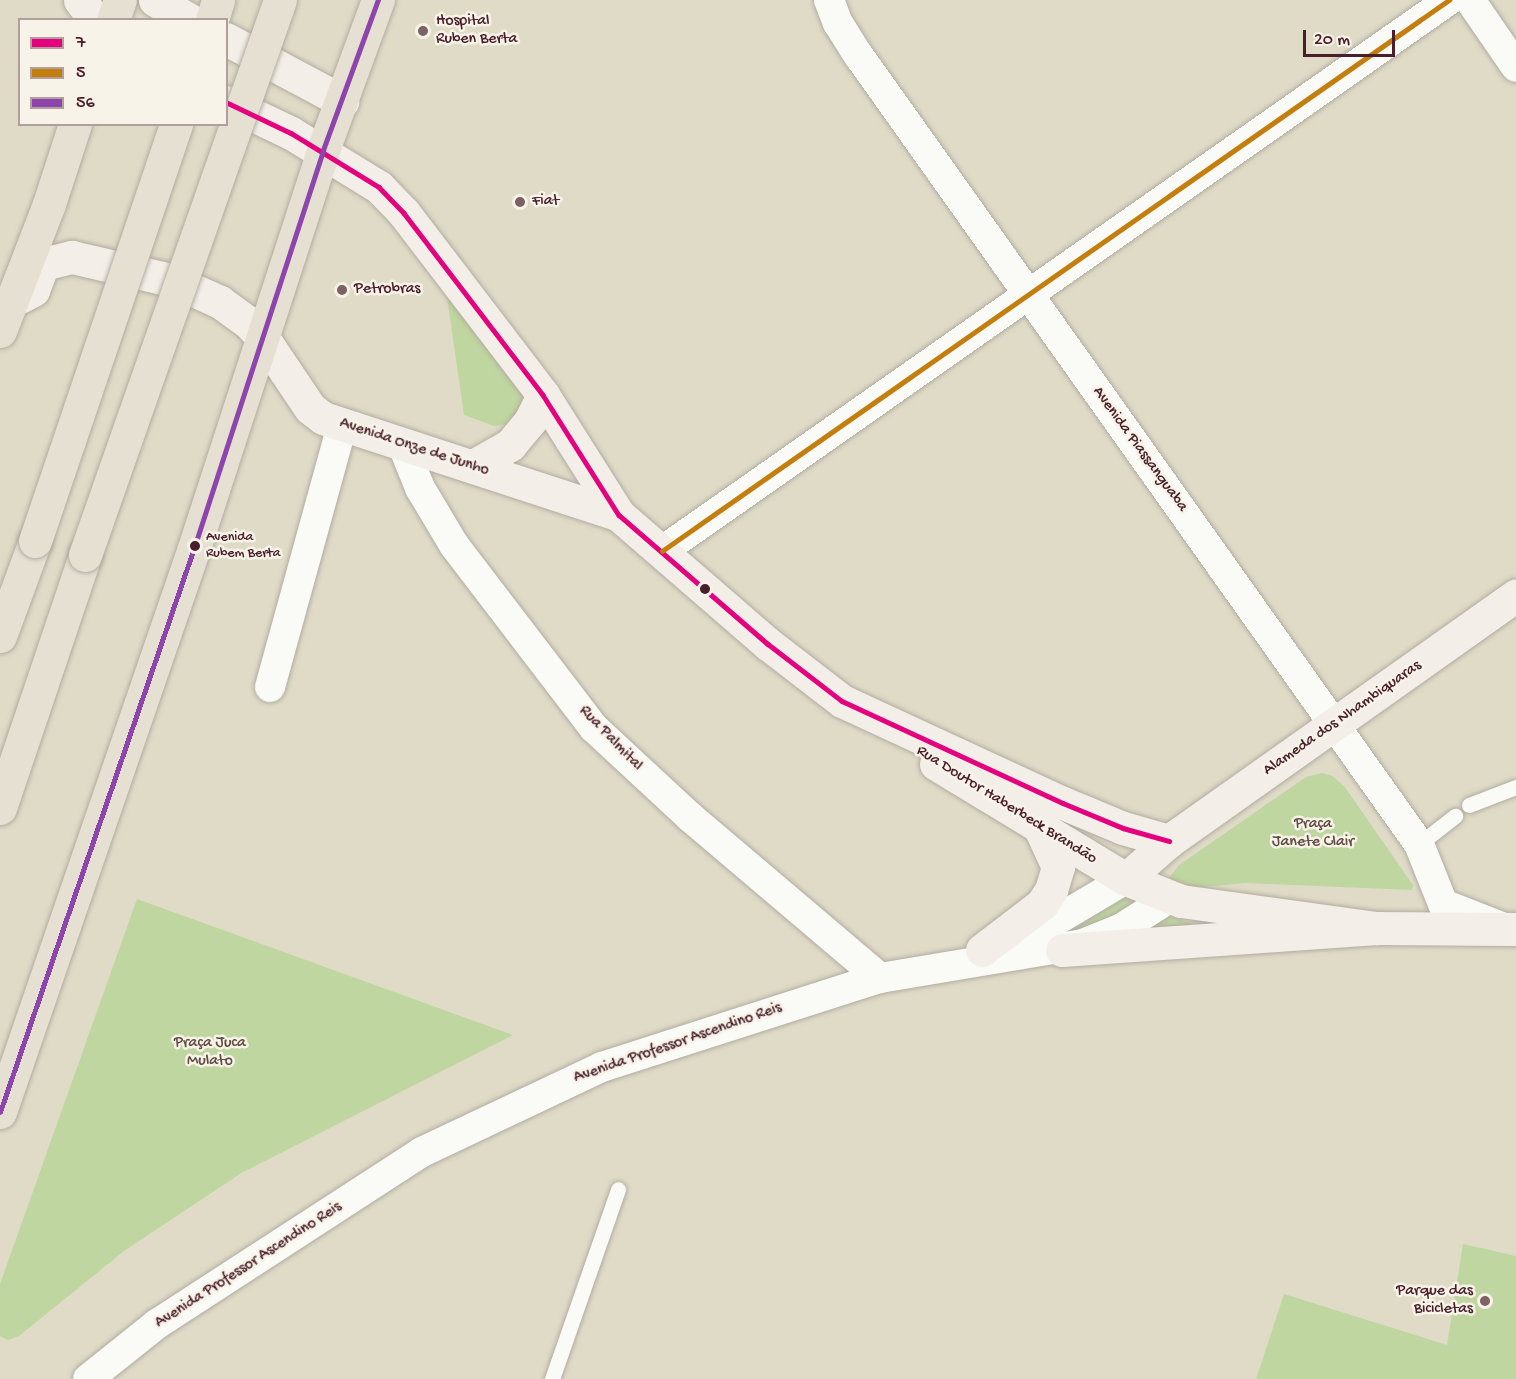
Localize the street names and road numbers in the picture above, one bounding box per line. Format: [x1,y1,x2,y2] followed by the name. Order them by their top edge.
[1087,384,1191,516] street label: Avenida Piassanguaba
[337,415,491,481] street label: Avenida Onze de Junho
[1260,657,1426,781] street label: Alameda dos Nhambiquaras
[574,702,646,776] street label: Rua Palmital
[912,742,1100,870] street label: Rua Doutor Haberbeck Brandão
[572,999,784,1089] street label: Avenida Professor Ascendino Reis
[152,1198,346,1334] street label: Avenida Professor Ascendino Reis

